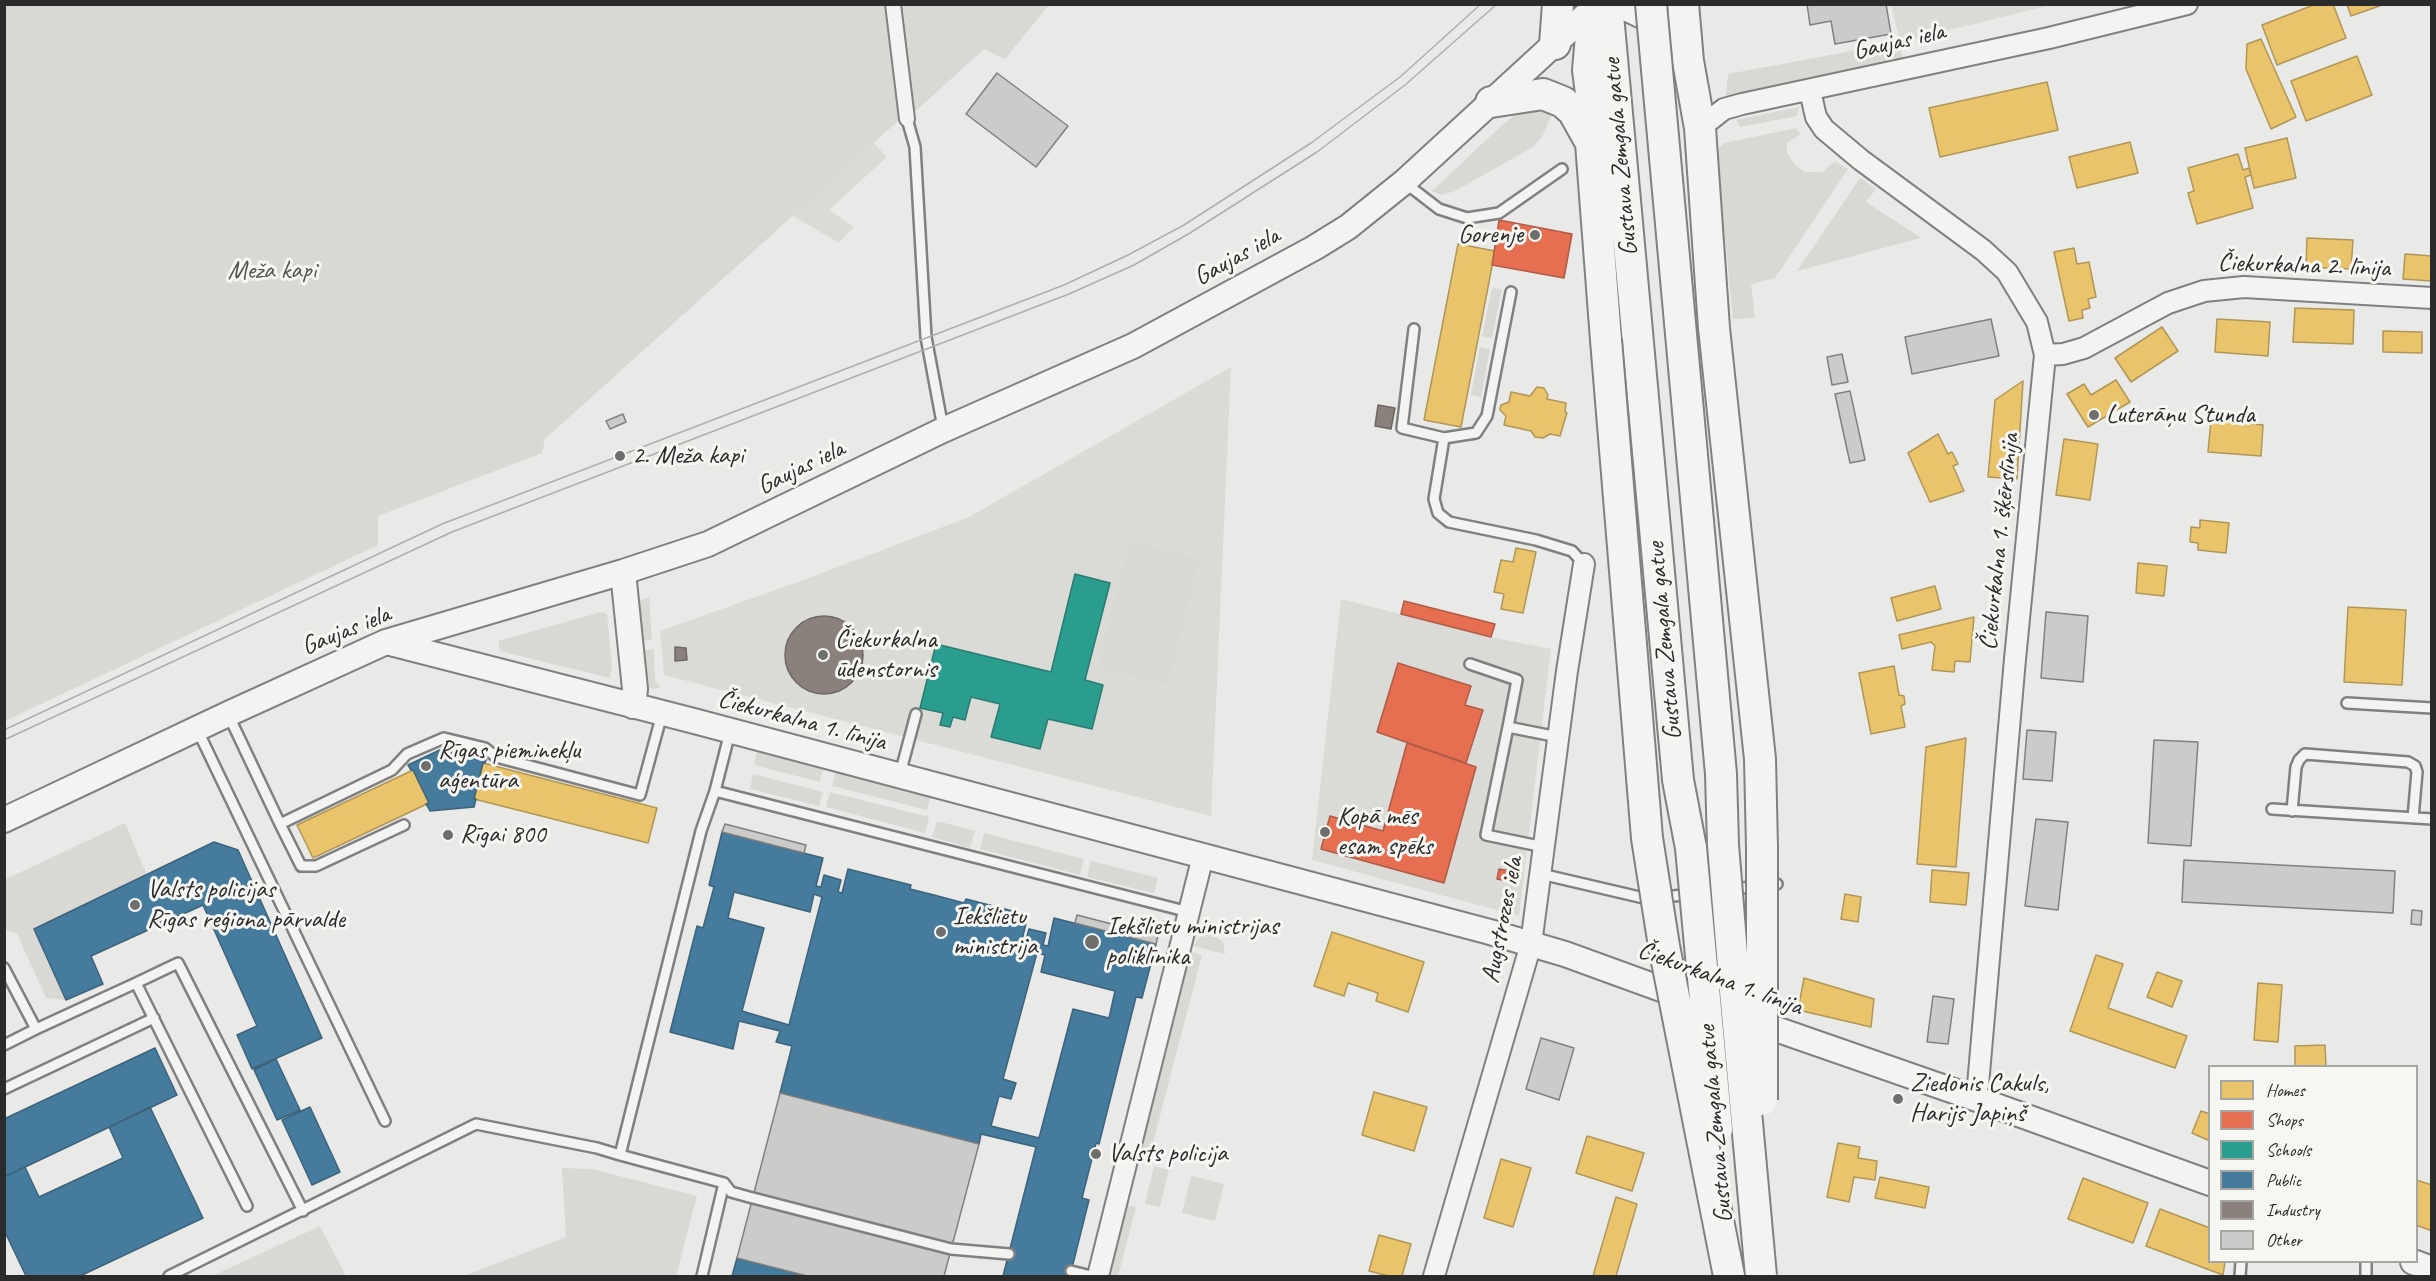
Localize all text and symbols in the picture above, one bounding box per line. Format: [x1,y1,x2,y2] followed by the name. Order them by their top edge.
[1850,16,1948,68] street label: Gaujas iela
[1597,57,1645,257] street label: Gustava Zemgala gatve
[1458,219,1523,251] place label: Gorenje
[1189,221,1285,293] street label: Gaujas iela
[1528,228,1542,242] marker: Gorenje
[2217,247,2391,285] street label: Čiekurkalna 2. līnija
[228,255,316,287] park label: Meža kapi
[2106,399,2255,431] place label: Luterāņu Stunda
[2087,408,2101,422] marker: Luterāņu Stunda
[1973,432,2027,652] street label: Čiekurkalna 1. šķērslīnija
[752,434,850,502] street label: Gaujas iela
[632,440,744,472] place label: 2. Meža kapi
[613,449,627,463] marker: 2. Meža kapi
[1641,541,1689,741] street label: Gustava Zemgala gatve
[297,599,395,663] street label: Gaujas iela
[835,624,937,686] place label: Čiekurkalna ūdenstornis
[816,648,830,662] marker: Čiekurkalna ūdenstornis
[715,684,889,758] street label: Čiekurkalna 1. līnija
[438,735,580,796] place label: Rīgas pieminekļu aģentūra
[419,759,433,773] marker: Rīgas pieminekļu aģentūra
[1337,801,1432,862] place label: Kopā mēs esam spēks
[460,819,546,851] place label: Rīgai 800
[1318,825,1332,839] marker: Kopā mēs esam spēks
[441,828,455,842] marker: Rīgai 800
[1475,854,1531,986] street label: Augstrozes iela
[147,874,345,936] place label: Valsts policijas Rīgas reģiona pārvalde
[128,898,142,912] marker: Valsts policijas Rīgas reģiona pārvalde
[953,901,1037,963] place label: Iekšlietu ministrija
[1106,911,1278,972] place label: Iekšlietu ministrijas poliklīnika
[934,925,948,939] marker: Iekšlietu ministrija
[1083,933,1101,951] marker: Iekšlietu ministrijas poliklīnika
[1634,935,1806,1023] street label: Čiekurkalna 1. līnija
[1692,1024,1740,1224] street label: Gustava Zemgala gatve
[2208,1065,2418,1263] legend
[1910,1068,2049,1130] place label: Ziedonis Cakuls, Harijs Japiņš
[2266,1079,2305,1101] text: Homes
[1891,1092,1905,1106] marker: Ziedonis Cakuls, Harijs Japiņš
[2266,1109,2303,1131] text: Shops
[1108,1138,1227,1170] place label: Valsts policija
[2266,1139,2311,1161] text: Schools
[1089,1147,1103,1161] marker: Valsts policija
[2266,1169,2301,1191] text: Public
[2266,1199,2320,1221] text: Industry
[2266,1229,2302,1251] text: Other

